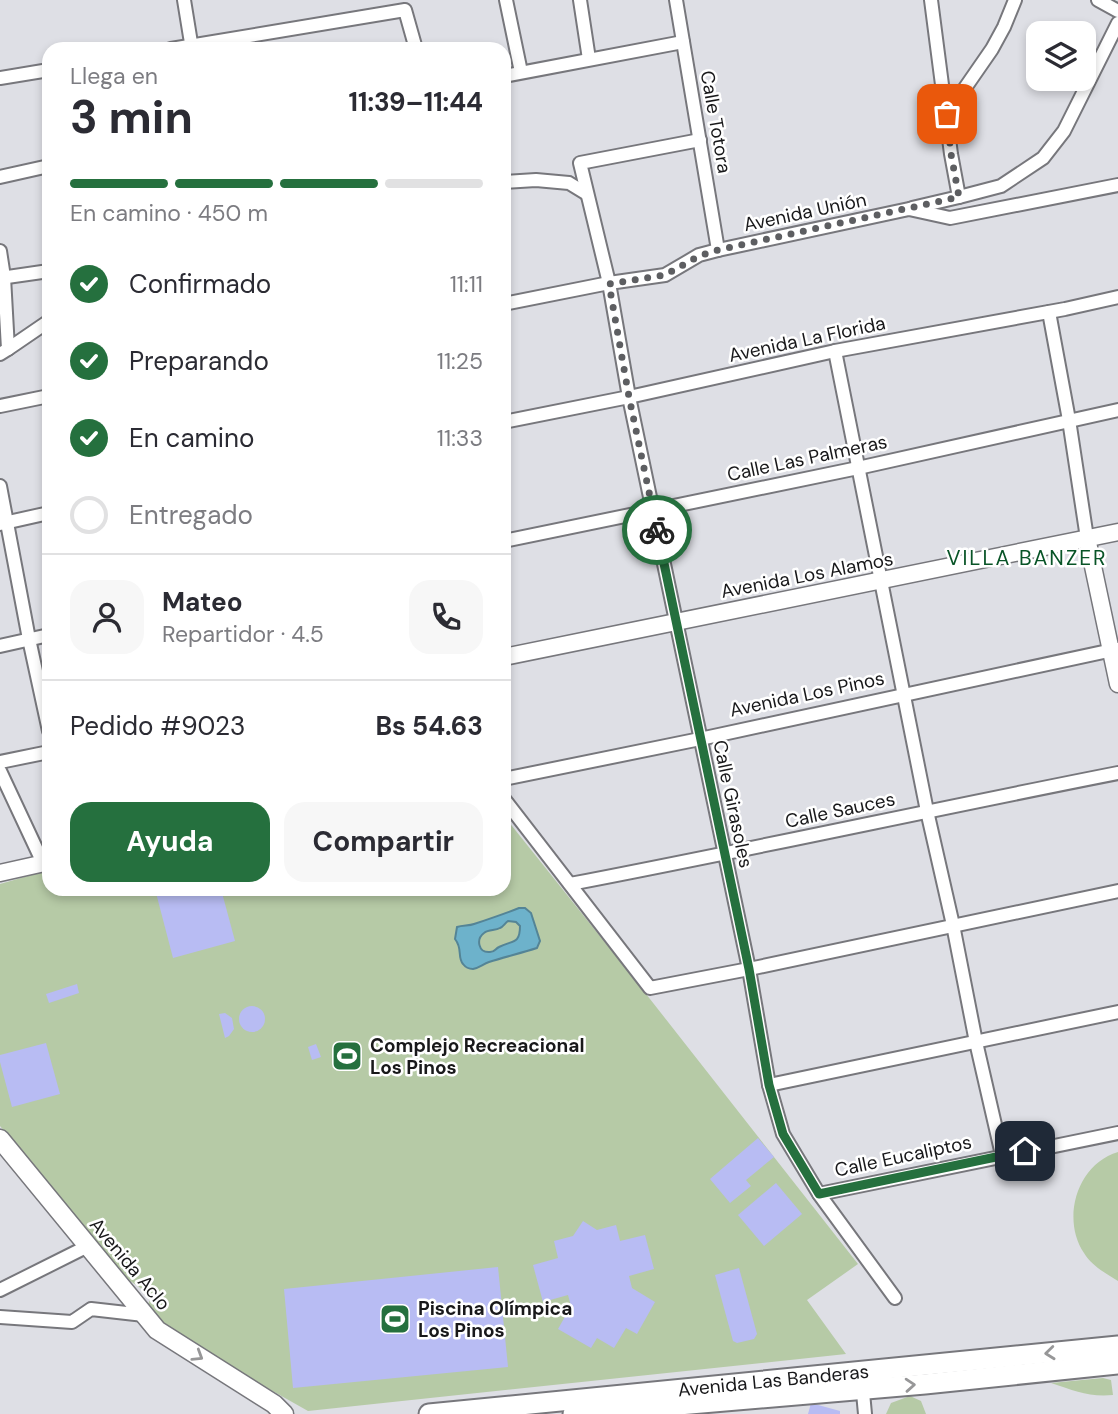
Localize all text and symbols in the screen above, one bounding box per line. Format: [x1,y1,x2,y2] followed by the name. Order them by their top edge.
[1026,21,1096,91] map controls
[1026,21,1096,91] button: layers
[70,61,158,91] text: Llega en
[695,69,737,175] street label: Calle Totora
[917,84,977,144] pin
[348,85,483,119] text: 11:39–11:44
[70,87,193,147] text: 3 min
[928,95,966,133] icon: bag
[741,187,869,237] street label: Avenida Unión
[70,198,268,228] text: En camino · 450 m
[70,265,108,303] icon: check
[129,267,271,301] text: Confirmado
[450,269,483,299] text: 11:11
[726,310,888,368] street label: Avenida La Florida
[70,342,108,380] icon: check
[129,344,269,378] text: Preparando
[437,346,483,376] text: 11:25
[70,419,108,457] icon: check
[129,421,254,455] text: En camino
[437,423,483,453] text: 11:33
[725,429,889,487] street label: Calle Las Palmeras
[622,495,692,565] courier
[129,498,253,532] text: Entregado
[638,511,676,549] icon: bike
[946,544,1108,572] district label: VILLA BANZER
[719,546,895,604] street label: Avenida Los Alamos
[70,580,144,654] button: person
[409,580,483,654] button: phone
[162,585,243,619] text: Mateo
[162,619,324,649] text: Repartidor · 4.5
[727,665,887,723] street label: Avenida Los Pinos
[70,709,245,743] text: Pedido #9023
[375,709,483,743] text: Bs 54.63
[707,738,759,870] street label: Calle Girasoles
[783,786,897,834] street label: Calle Sauces
[70,802,270,882] button: Ayuda
[284,802,483,882] button: Compartir
[370,1033,585,1080] place label: Complejo Recreacional Los Pinos
[330,1039,364,1073] sports icon: Complejo Recreacional Los Pinos
[995,1121,1055,1181] pin
[832,1129,974,1183] street label: Calle Eucaliptos
[1006,1132,1044,1170] icon: home
[84,1213,176,1315] street label: Avenida Aclo
[418,1296,572,1343] place label: Piscina Olímpica Los Pinos
[378,1302,412,1336] sports icon: Piscina Olímpica Los Pinos
[1044,1345,1055,1360] one-way arrow
[190,1347,203,1360] one-way arrow
[677,1358,870,1402] street label: Avenida Las Banderas
[905,1378,916,1393] one-way arrow

